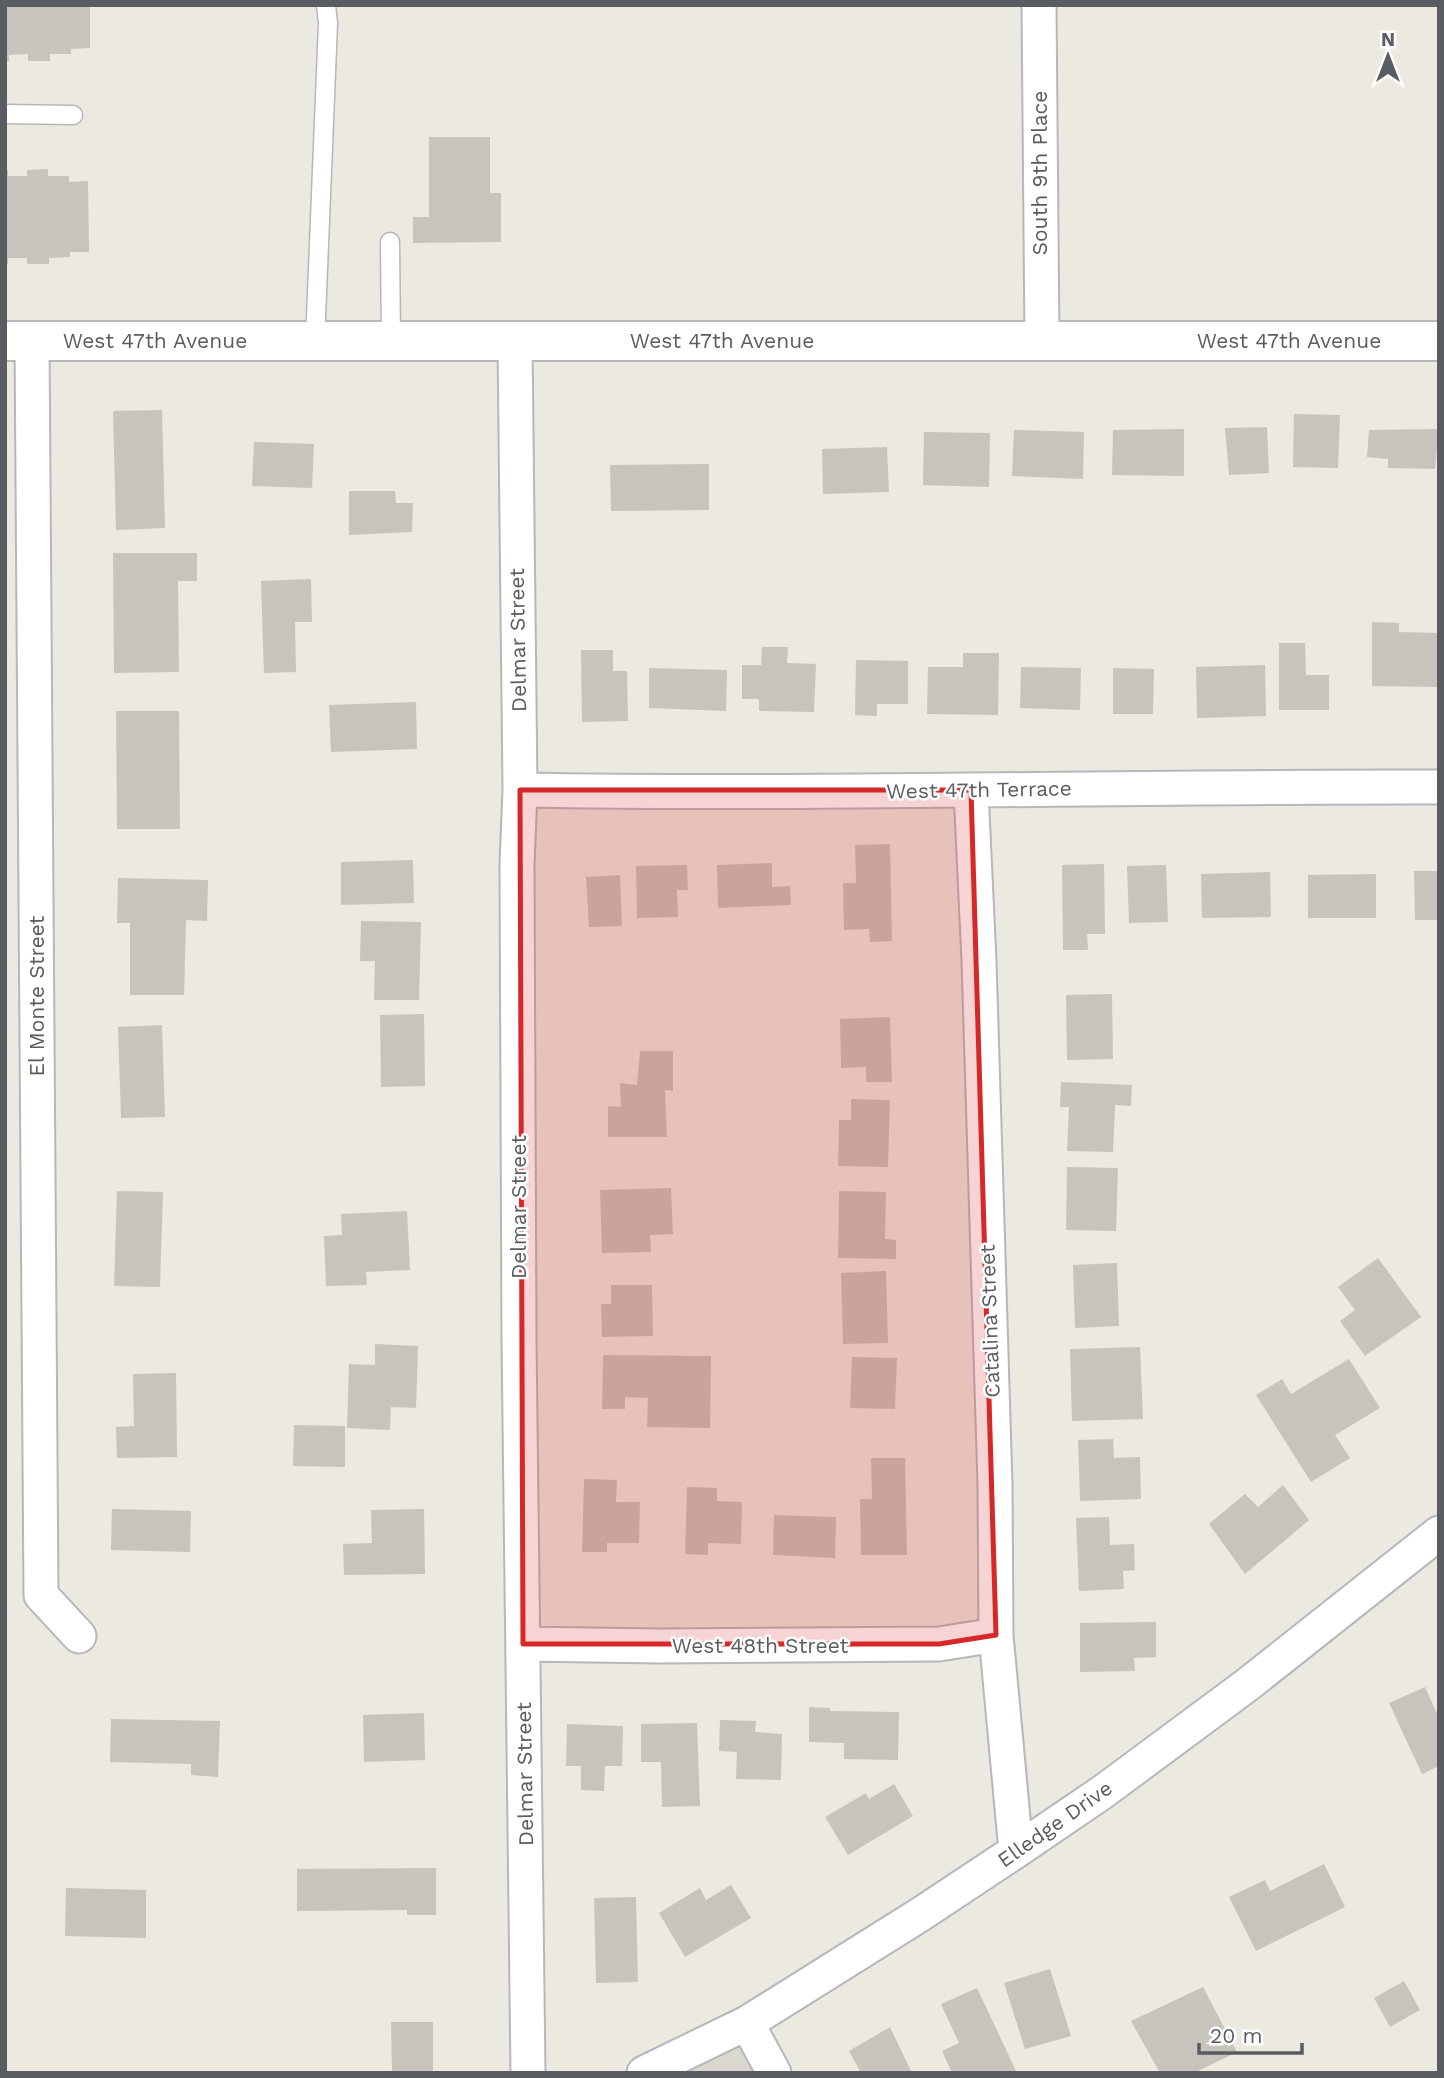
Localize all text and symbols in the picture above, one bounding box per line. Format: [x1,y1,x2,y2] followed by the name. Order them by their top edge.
[1353,21,1423,91] north arrow
[1381,28,1395,51] text: N
[1027,91,1052,255] street label: South 9th Place
[63,328,247,353] street label: West 47th Avenue
[630,328,814,353] street label: West 47th Avenue
[1197,328,1381,353] street label: West 47th Avenue
[504,568,531,712] street label: Delmar Street
[886,775,1072,804] street label: West 47th Terrace
[24,915,49,1076] street label: El Monte Street
[506,1135,531,1279] street label: Delmar Street
[974,1244,1005,1398] street label: Catalina Street
[672,1633,848,1658] street label: West 48th Street
[511,1702,538,1846] street label: Delmar Street
[993,1775,1117,1872] street label: Elledge Drive
[1199,2011,1302,2056] scale bar
[1210,2023,1262,2048] text: 20 m

